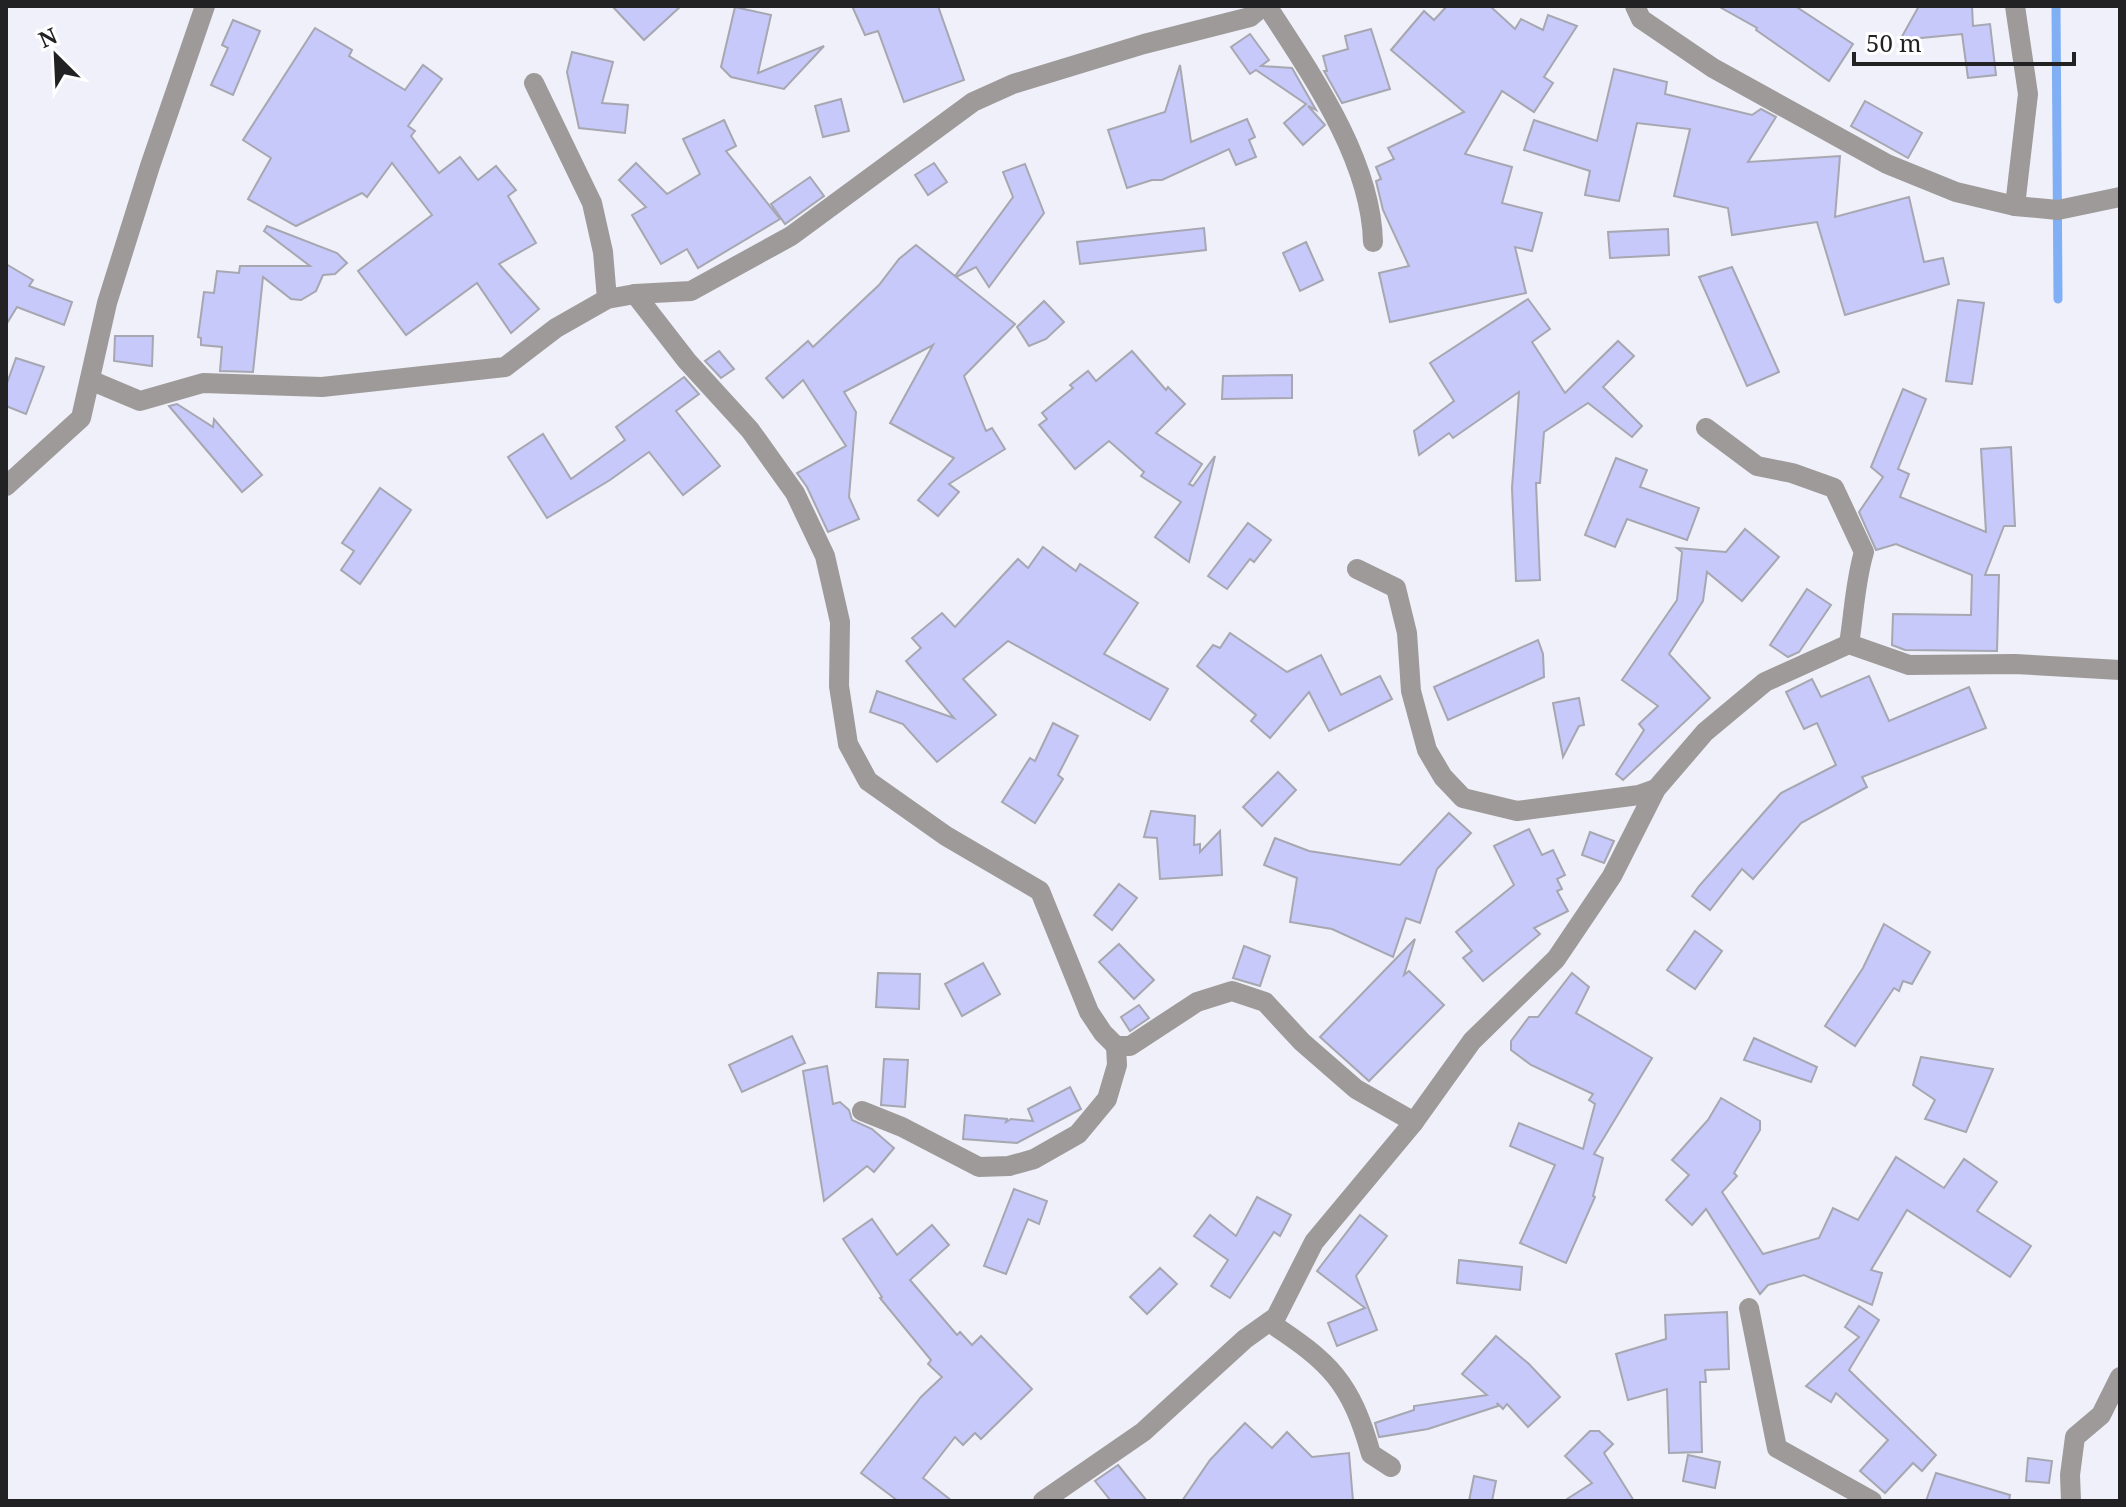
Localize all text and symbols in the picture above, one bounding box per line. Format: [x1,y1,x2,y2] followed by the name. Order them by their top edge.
[16,16,96,96] north arrow
[1854,16,2074,66] scale bar
[33,20,61,54] text: N
[1866,26,1922,59] text: 50 m

